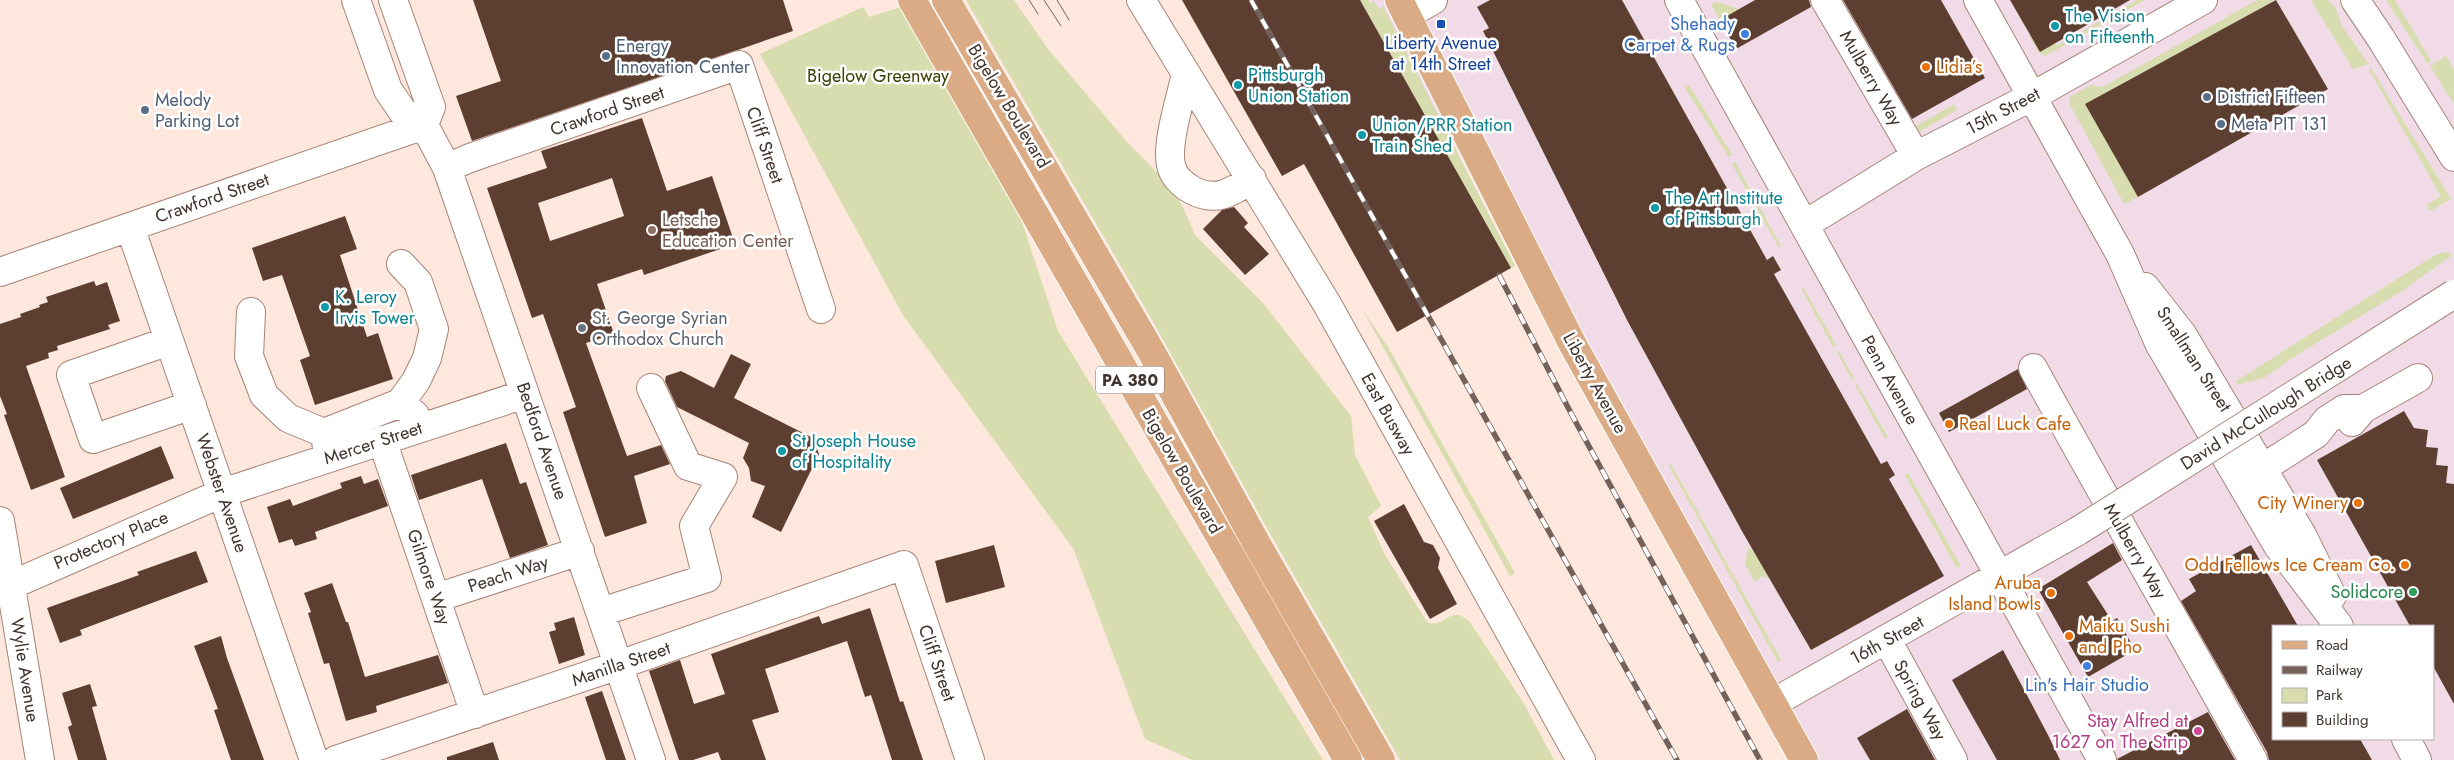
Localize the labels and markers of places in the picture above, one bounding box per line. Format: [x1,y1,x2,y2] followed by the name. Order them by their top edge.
[2065,3,2155,50] place label: The Vision on Fifteenth
[1624,11,1735,58] place label: Shehady Carpet & Rugs
[1435,18,1447,30] marker: Liberty Avenue at 14th Street
[2049,20,2061,32] marker: The Vision on Fifteenth
[1739,28,1751,40] marker: Shehady Carpet & Rugs
[1385,30,1497,77] place label: Liberty Avenue at 14th Street
[616,33,751,80] place label: Energy Innovation Center
[600,50,612,62] marker: Energy Innovation Center
[1936,54,1982,80] place label: Lidia’s
[1920,61,1932,73] marker: Lidia’s
[1248,62,1349,109] place label: Pittsburgh Union Station
[1232,79,1244,91] marker: Pittsburgh Union Station
[2217,84,2326,110] place label: District Fifteen
[155,87,240,134] place label: Melody Parking Lot
[2201,91,2213,103] marker: District Fifteen
[139,104,151,116] marker: Melody Parking Lot
[2231,111,2327,137] place label: Meta PIT 131
[1372,112,1513,159] place label: Union/PRR Station Train Shed
[2215,118,2227,130] marker: Meta PIT 131
[1356,129,1368,141] marker: Union/PRR Station Train Shed
[1665,185,1783,232] place label: The Art Institute of Pittsburgh
[1649,202,1661,214] marker: The Art Institute of Pittsburgh
[662,207,794,254] place label: Letsche Education Center
[646,224,658,236] marker: Letsche Education Center
[335,284,416,331] place label: K. Leroy Irvis Tower
[319,301,331,313] marker: K. Leroy Irvis Tower
[592,305,728,352] place label: St. George Syrian Orthodox Church
[576,322,588,334] marker: St. George Syrian Orthodox Church
[1959,411,2071,437] place label: Real Luck Cafe
[1943,418,1955,430] marker: Real Luck Cafe
[792,428,916,475] place label: St Joseph House of Hospitality
[776,445,788,457] marker: St Joseph House of Hospitality
[2257,490,2348,516] place label: City Winery
[2352,497,2364,509] marker: City Winery
[2184,552,2395,578] place label: Odd Fellows Ice Cream Co.
[2399,559,2411,571] marker: Odd Fellows Ice Cream Co.
[1948,570,2041,617] place label: Aruba Island Bowls
[2331,579,2403,605] place label: Solidcore
[2407,586,2419,598] marker: Solidcore
[2045,587,2057,599] marker: Aruba Island Bowls
[2079,613,2170,660] place label: Maiku Sushi and Pho
[2063,630,2075,642] marker: Maiku Sushi and Pho
[2081,660,2093,672] marker: Lin's Hair Studio
[2025,672,2149,698] place label: Lin's Hair Studio
[2052,708,2189,755] place label: Stay Alfred at 1627 on The Strip
[2192,725,2204,737] marker: Stay Alfred at 1627 on The Strip

